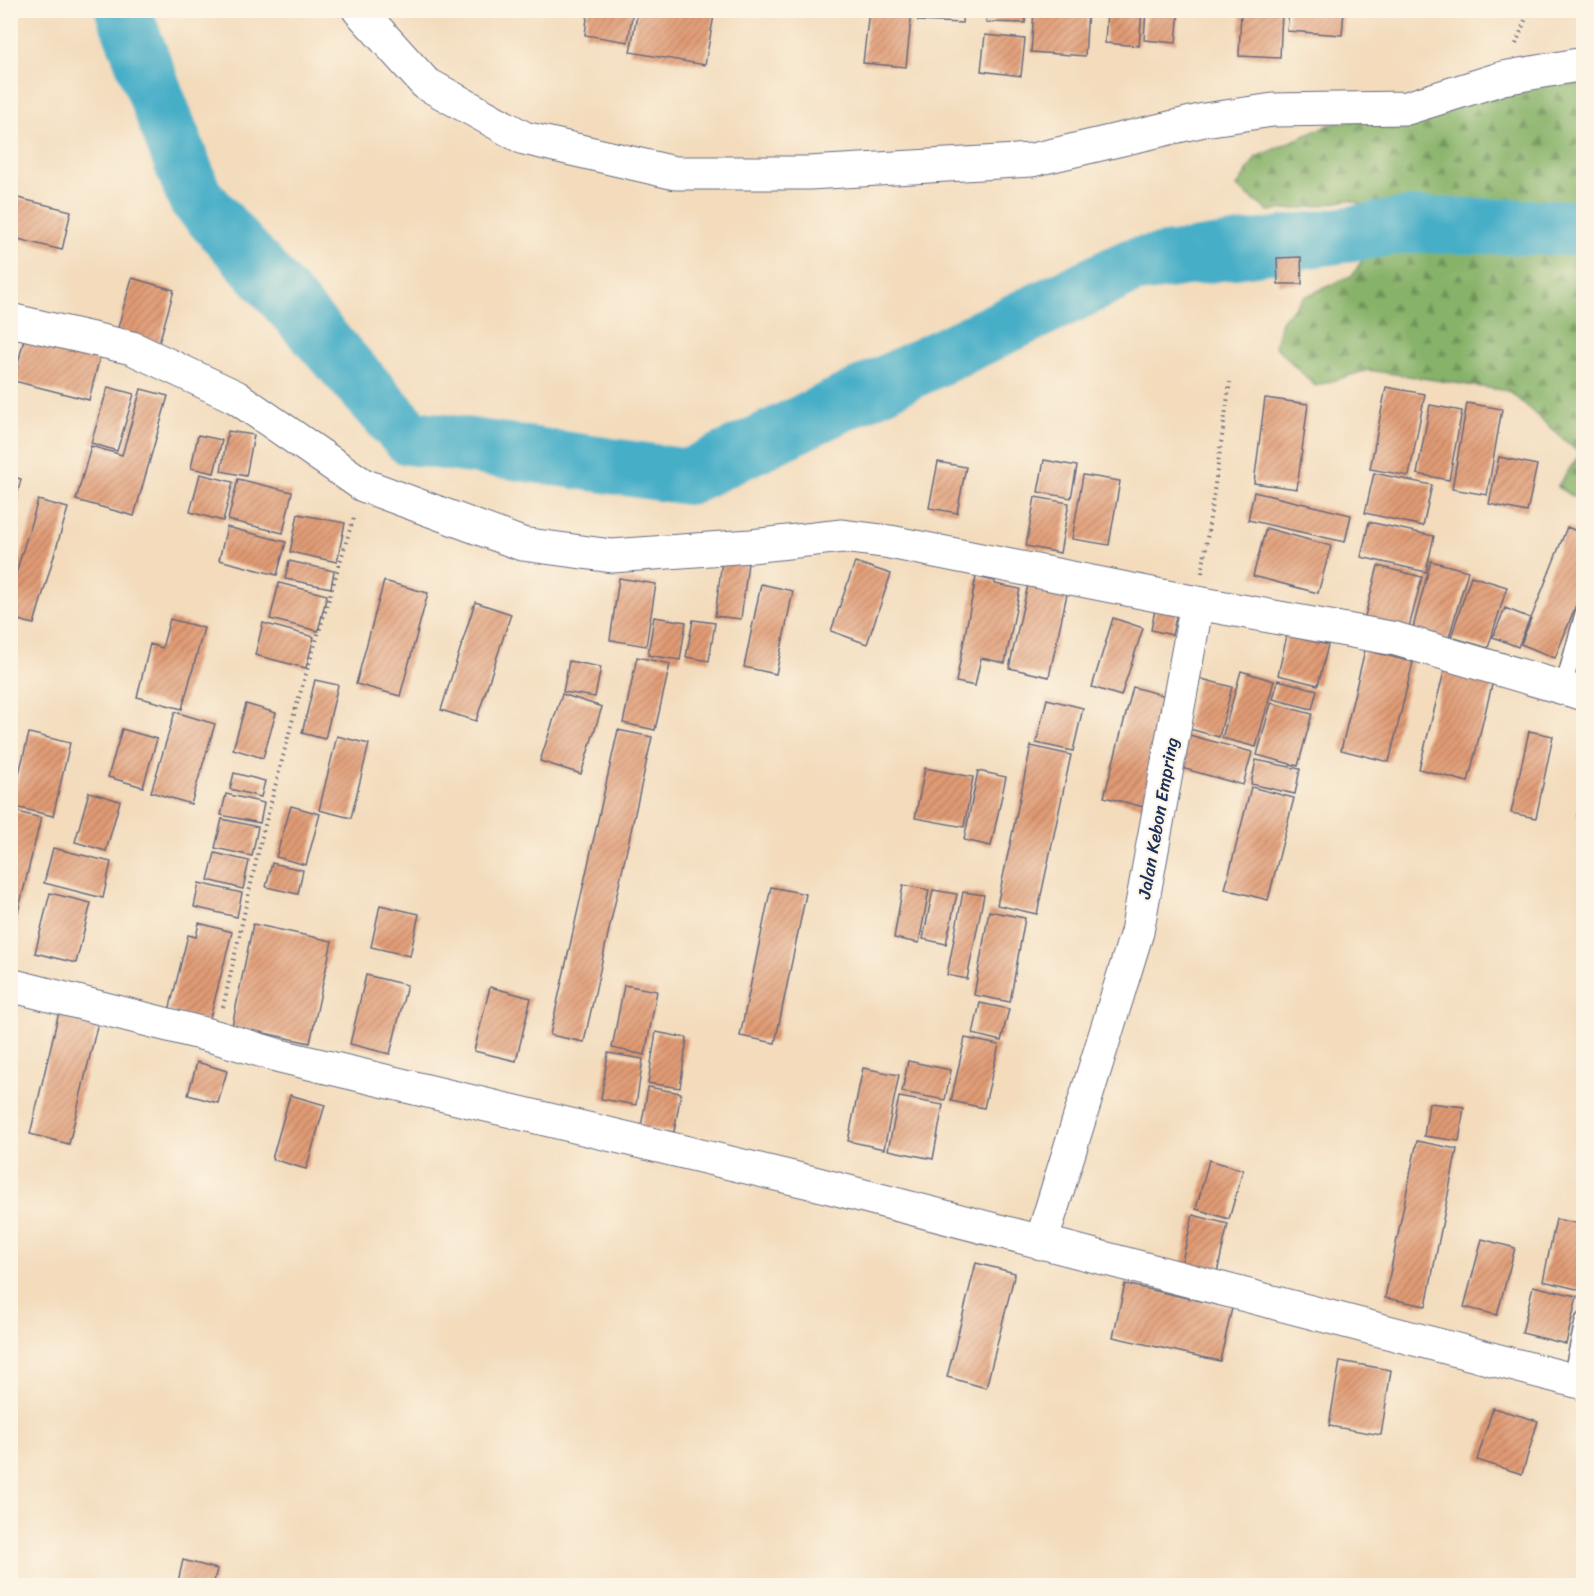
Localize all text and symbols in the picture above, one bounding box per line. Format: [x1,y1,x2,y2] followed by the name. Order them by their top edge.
[1128,735,1188,902] street label: Jalan Kebon Empring

